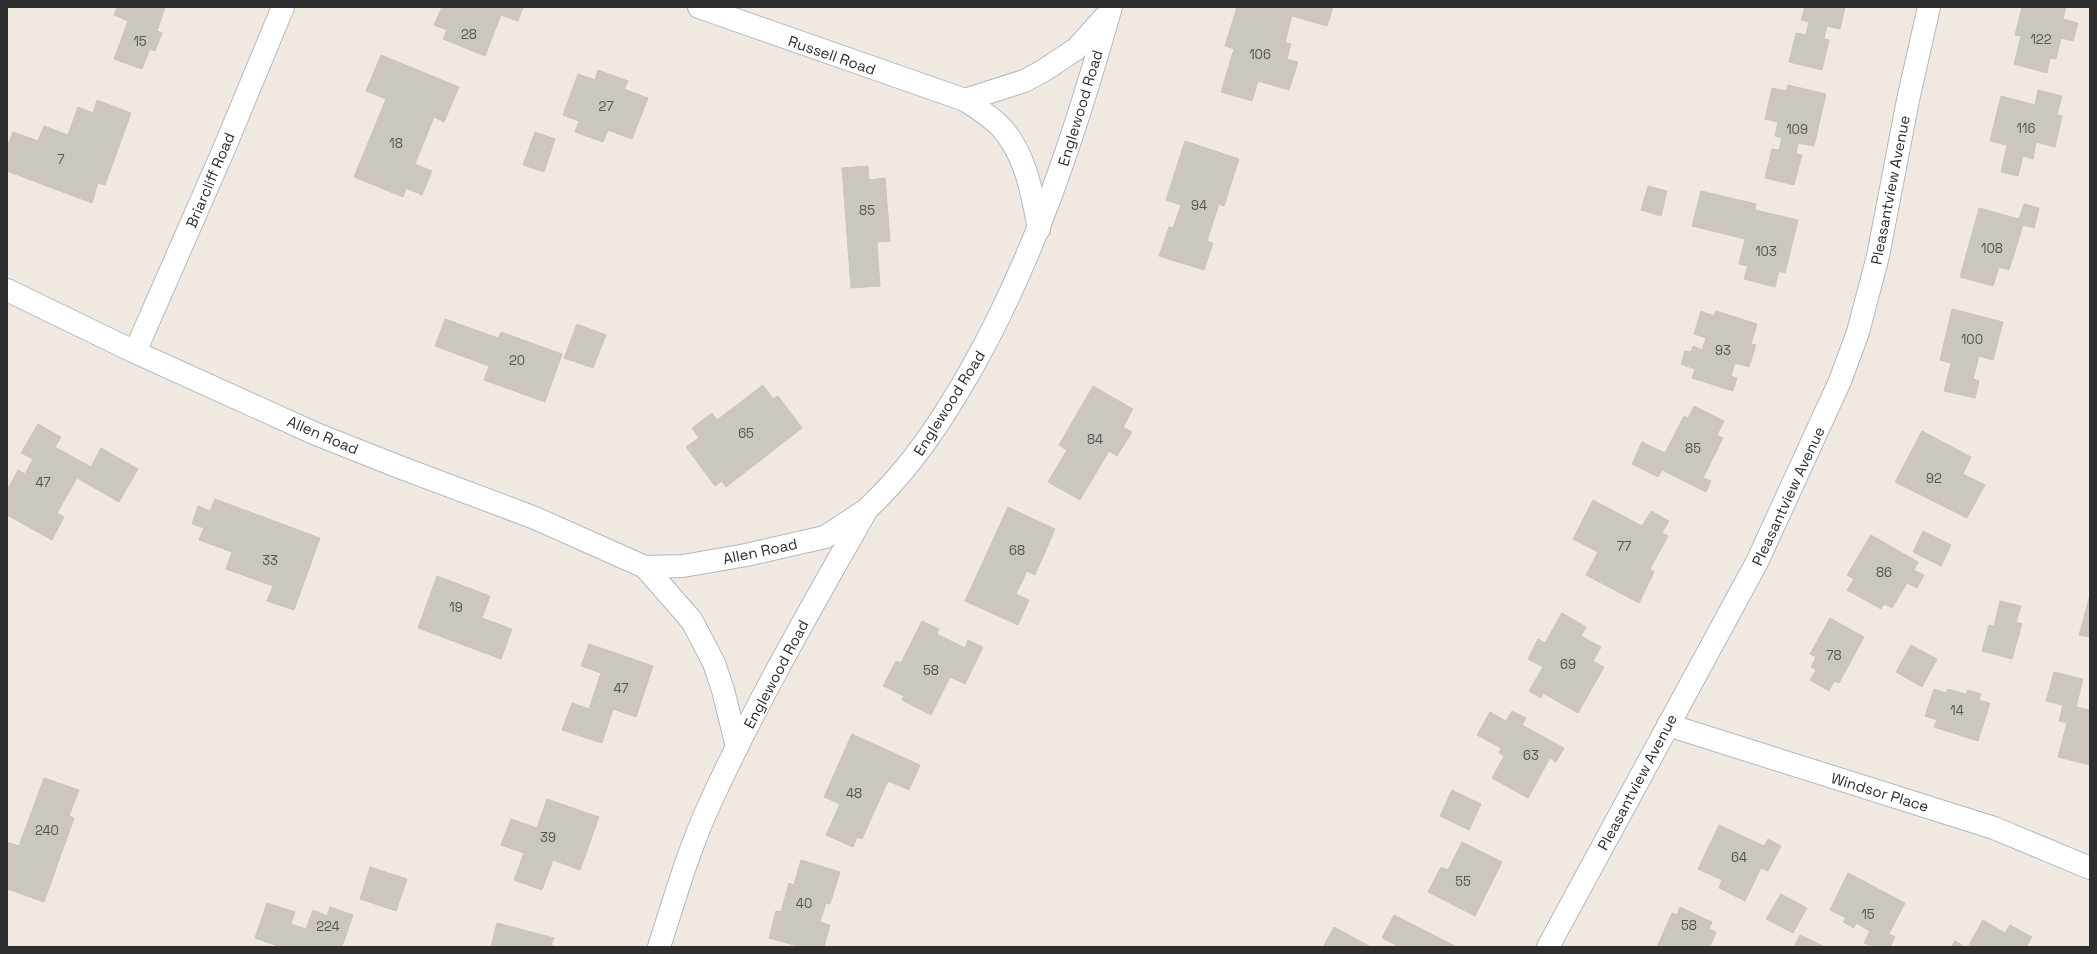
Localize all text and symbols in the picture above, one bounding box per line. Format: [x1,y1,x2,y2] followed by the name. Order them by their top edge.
[461,26,477,43] house number: 28
[786,31,878,79] street label: Russell Road
[2030,31,2052,48] house number: 122
[133,33,147,50] house number: 15
[1249,46,1271,63] house number: 106
[1053,48,1107,168] street label: Englewood Road
[598,98,614,115] house number: 27
[1866,114,1914,266] street label: Pleasantview Avenue
[2017,120,2035,137] house number: 116
[1786,121,1808,138] house number: 109
[181,129,239,231] street label: Briarcliff Road
[389,135,403,152] house number: 18
[57,151,65,168] house number: 7
[1191,197,1207,214] house number: 94
[859,202,875,219] house number: 85
[1981,240,2003,257] house number: 108
[1755,243,1777,260] house number: 103
[1961,331,1983,348] house number: 100
[1715,342,1731,359] house number: 93
[909,347,989,459] street label: Englewood Road
[509,352,525,369] house number: 20
[285,411,361,459] street label: Allen Road
[1747,423,1829,569] street label: Pleasantview Avenue
[738,425,754,442] house number: 65
[1087,431,1103,448] house number: 84
[1685,440,1701,457] house number: 85
[1926,470,1942,487] house number: 92
[35,474,51,491] house number: 47
[721,534,799,568] street label: Allen Road
[1617,538,1631,555] house number: 77
[1009,542,1025,559] house number: 68
[262,552,278,569] house number: 33
[1876,564,1892,581] house number: 86
[449,599,463,616] house number: 19
[739,616,813,732] street label: Englewood Road
[1826,647,1842,664] house number: 78
[1560,656,1576,673] house number: 69
[923,662,939,679] house number: 58
[613,680,629,697] house number: 47
[1950,702,1964,719] house number: 14
[1593,710,1681,853] street label: Pleasantview Avenue
[1523,747,1539,764] house number: 63
[1829,768,1931,816] street label: Windsor Place
[846,785,862,802] house number: 48
[35,822,59,839] house number: 240
[540,829,556,846] house number: 39
[1731,849,1747,866] house number: 64
[1455,873,1471,890] house number: 55
[796,895,812,912] house number: 40
[1861,906,1875,923] house number: 15
[1681,917,1697,934] house number: 58
[316,918,340,935] house number: 224

